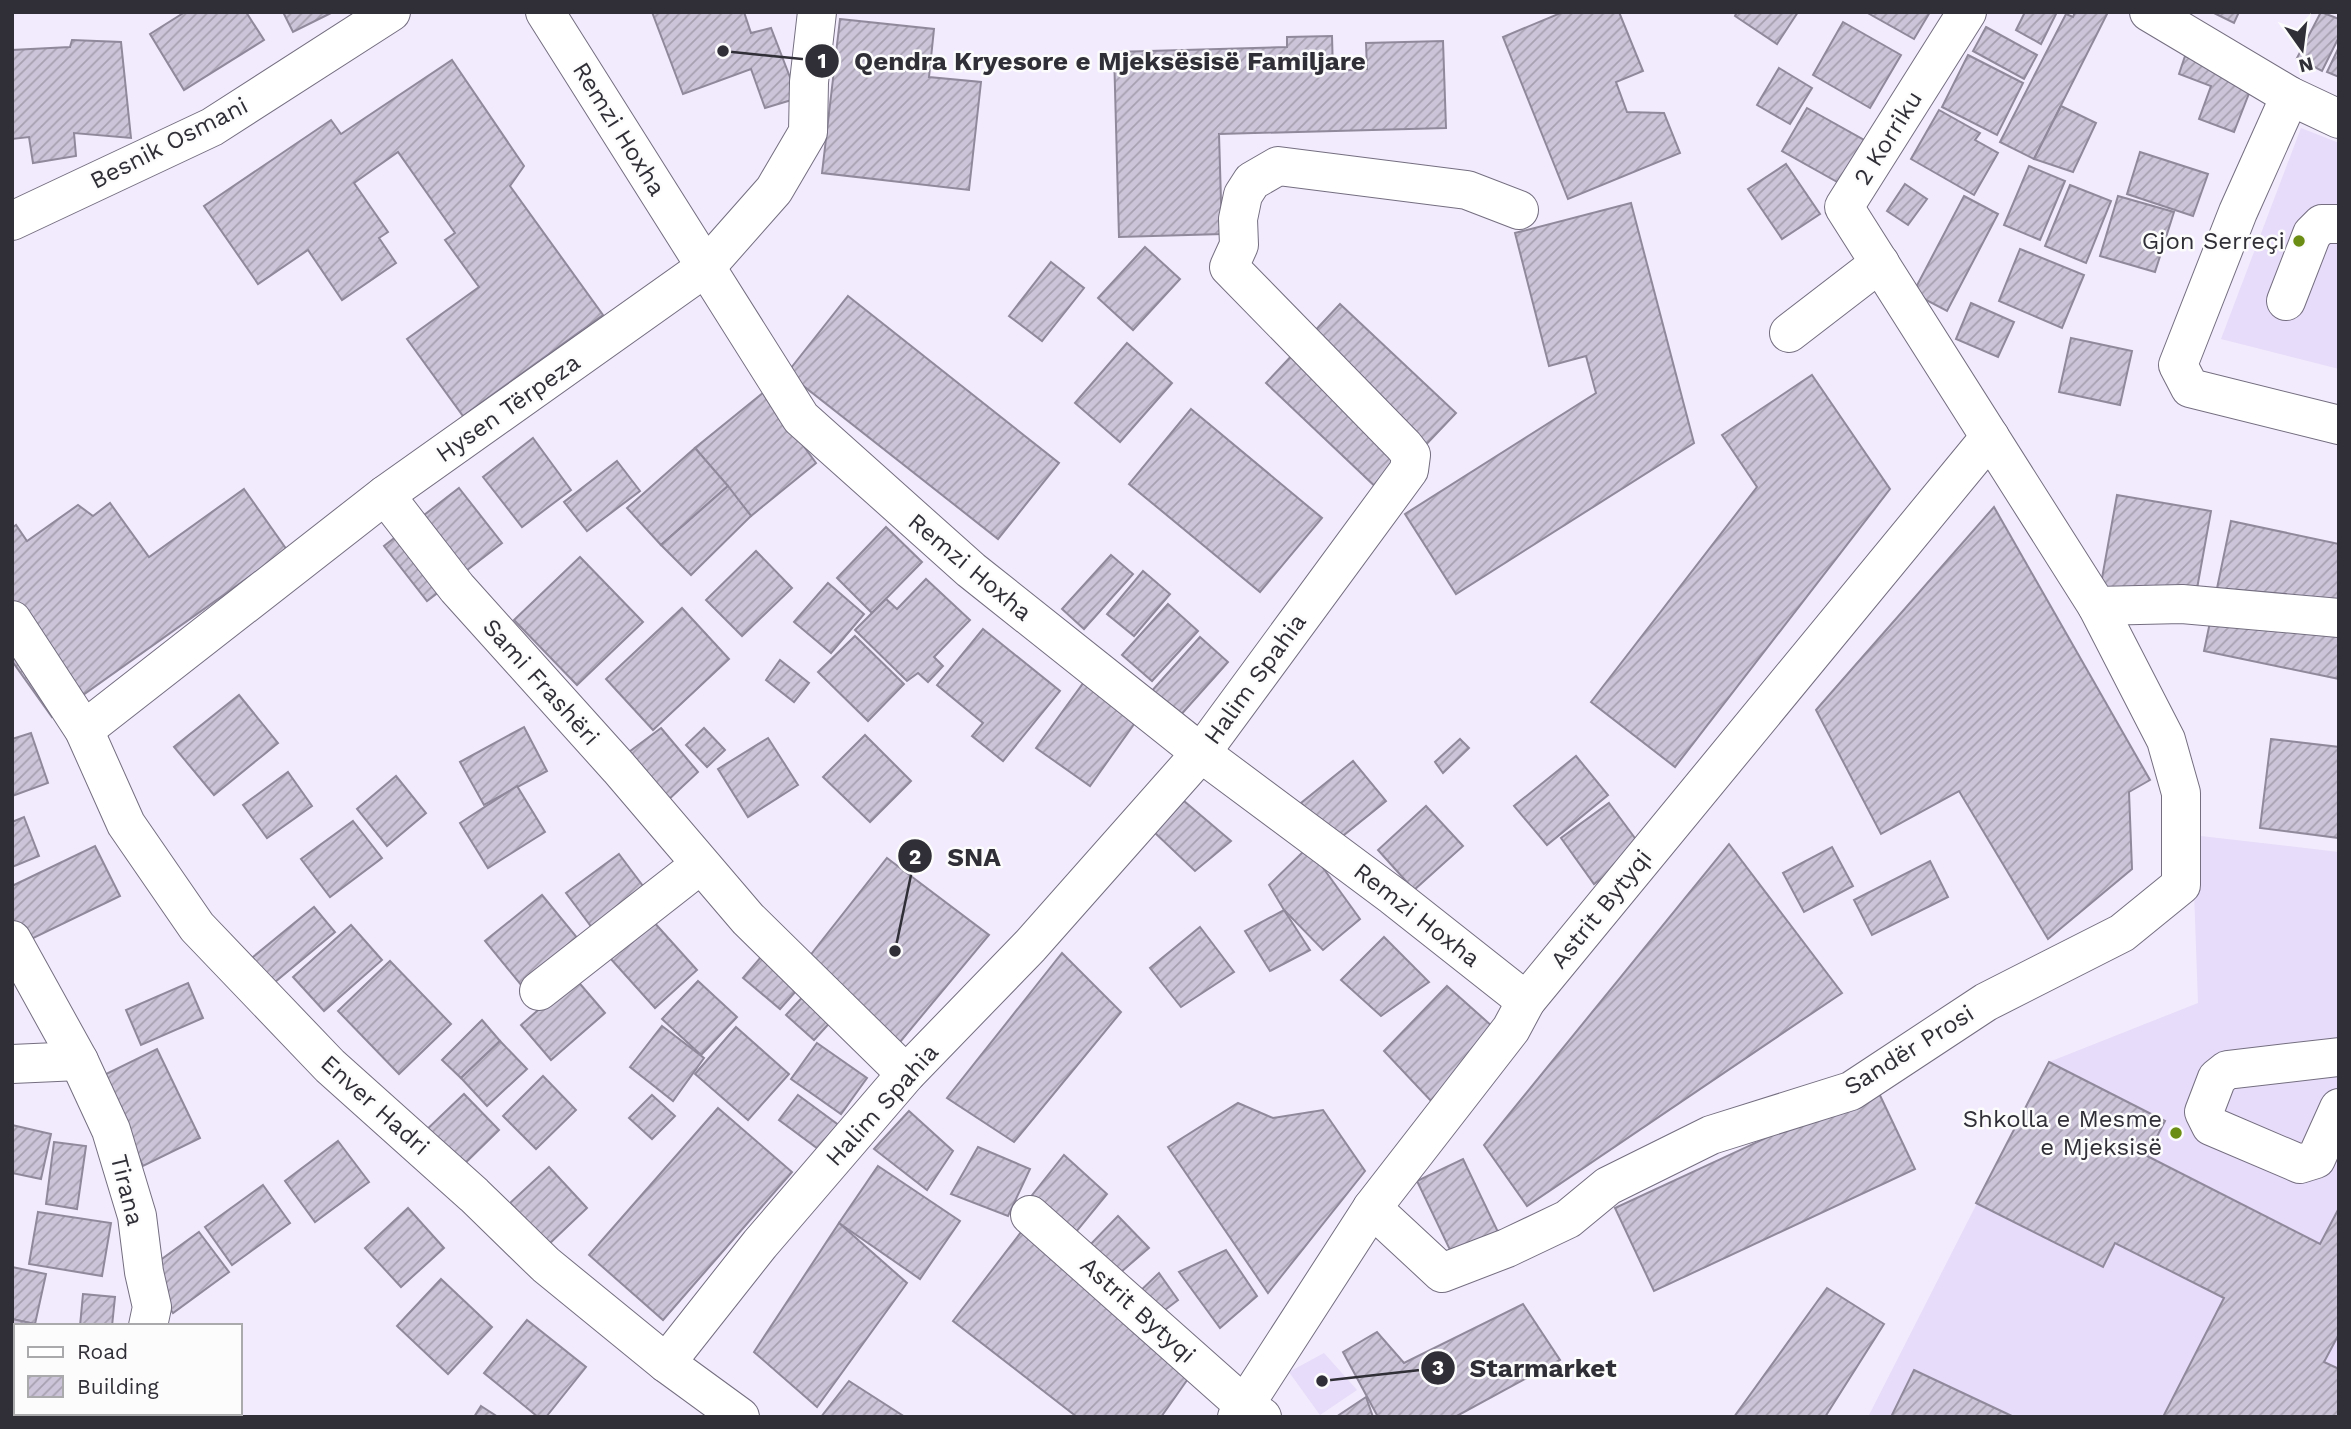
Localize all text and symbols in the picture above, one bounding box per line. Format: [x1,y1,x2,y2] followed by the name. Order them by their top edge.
[2267,14,2337,84] north arrow
[805,37,1380,84] callout: Qendra Kryesore e Mjeksësisë Familjare
[854,46,1366,76] text: Qendra Kryesore e Mjeksësisë Familjare
[817,48,827,73] text: 1
[2296,52,2316,78] text: N
[567,57,671,201] street label: Remzi Hoxha
[1848,86,1928,190] street label: 2 Korriku
[86,91,252,195] street label: Besnik Osmani
[2142,227,2285,255] place label: Gjon Serreçi
[2291,233,2307,249] marker: Gjon Serreçi
[431,348,585,468] street label: Hysen Tërpeza
[903,507,1037,627] street label: Remzi Hoxha
[1198,608,1312,750] street label: Halim Spahia
[477,613,605,751] street label: Sami Frashëri
[898,833,1015,880] callout: SNA
[947,842,1001,872] text: SNA
[909,844,921,869] text: 2
[1545,844,1657,974] street label: Astrit Bytyqi
[1348,857,1486,973] street label: Remzi Hoxha
[1839,999,1979,1101] street label: Sandër Prosi
[820,1038,944,1172] street label: Halim Spahia
[315,1049,435,1161] street label: Enver Hadri
[1963,1105,2162,1161] place label: Shkolla e Mesme e Mjeksisë
[2168,1125,2184,1141] marker: Shkolla e Mesme e Mjeksisë
[105,1152,149,1228] street label: Tirana
[1075,1251,1201,1369] street label: Astrit Bytyqi
[14,1324,242,1415] legend
[77,1339,128,1364] text: Road
[1420,1344,1631,1391] callout: Starmarket
[1469,1353,1617,1383] text: Starmarket
[1432,1355,1444,1380] text: 3
[77,1374,159,1399] text: Building

